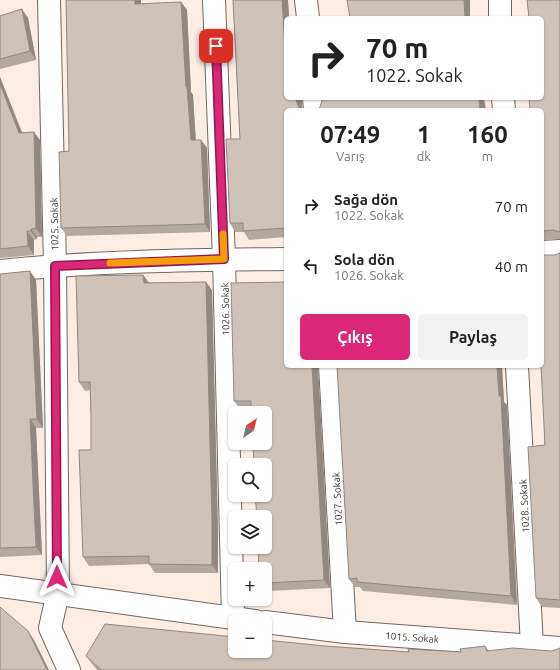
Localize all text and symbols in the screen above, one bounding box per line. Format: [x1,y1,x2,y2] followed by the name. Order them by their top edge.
[199,29,233,63] pin
[300,32,352,84] icon: right
[366,32,428,63] text: 70 m
[205,35,227,57] icon: arrive
[366,65,463,85] text: 1022. Sokak
[320,121,380,148] text: 07:49
[417,121,430,148] text: 1
[467,121,508,148] text: 160
[336,149,365,163] text: Varış
[417,149,431,163] text: dk
[482,149,493,163] text: m
[334,191,398,208] text: Sağa dön
[300,195,322,217] icon: right
[49,197,60,251] street label: 1025. Sokak
[495,198,528,215] text: 70 m
[334,208,404,222] text: 1022. Sokak
[334,251,395,268] text: Sola dön
[300,255,322,277] icon: left
[495,258,528,275] text: 40 m
[334,268,404,282] text: 1026. Sokak
[220,282,231,336] street label: 1026. Sokak
[300,314,410,360] button: Çıkış
[418,314,528,360] button: Paylaş
[228,406,272,450] north arrow
[228,406,272,658] map controls
[228,458,272,502] button: search
[331,472,344,526] street label: 1027. Sokak
[518,479,531,533] street label: 1028. Sokak
[228,510,272,554] button: layers
[36,556,78,598] position arrow
[228,562,272,606] button: +
[228,614,272,658] button: −
[385,630,439,645] street label: 1015. Sokak

